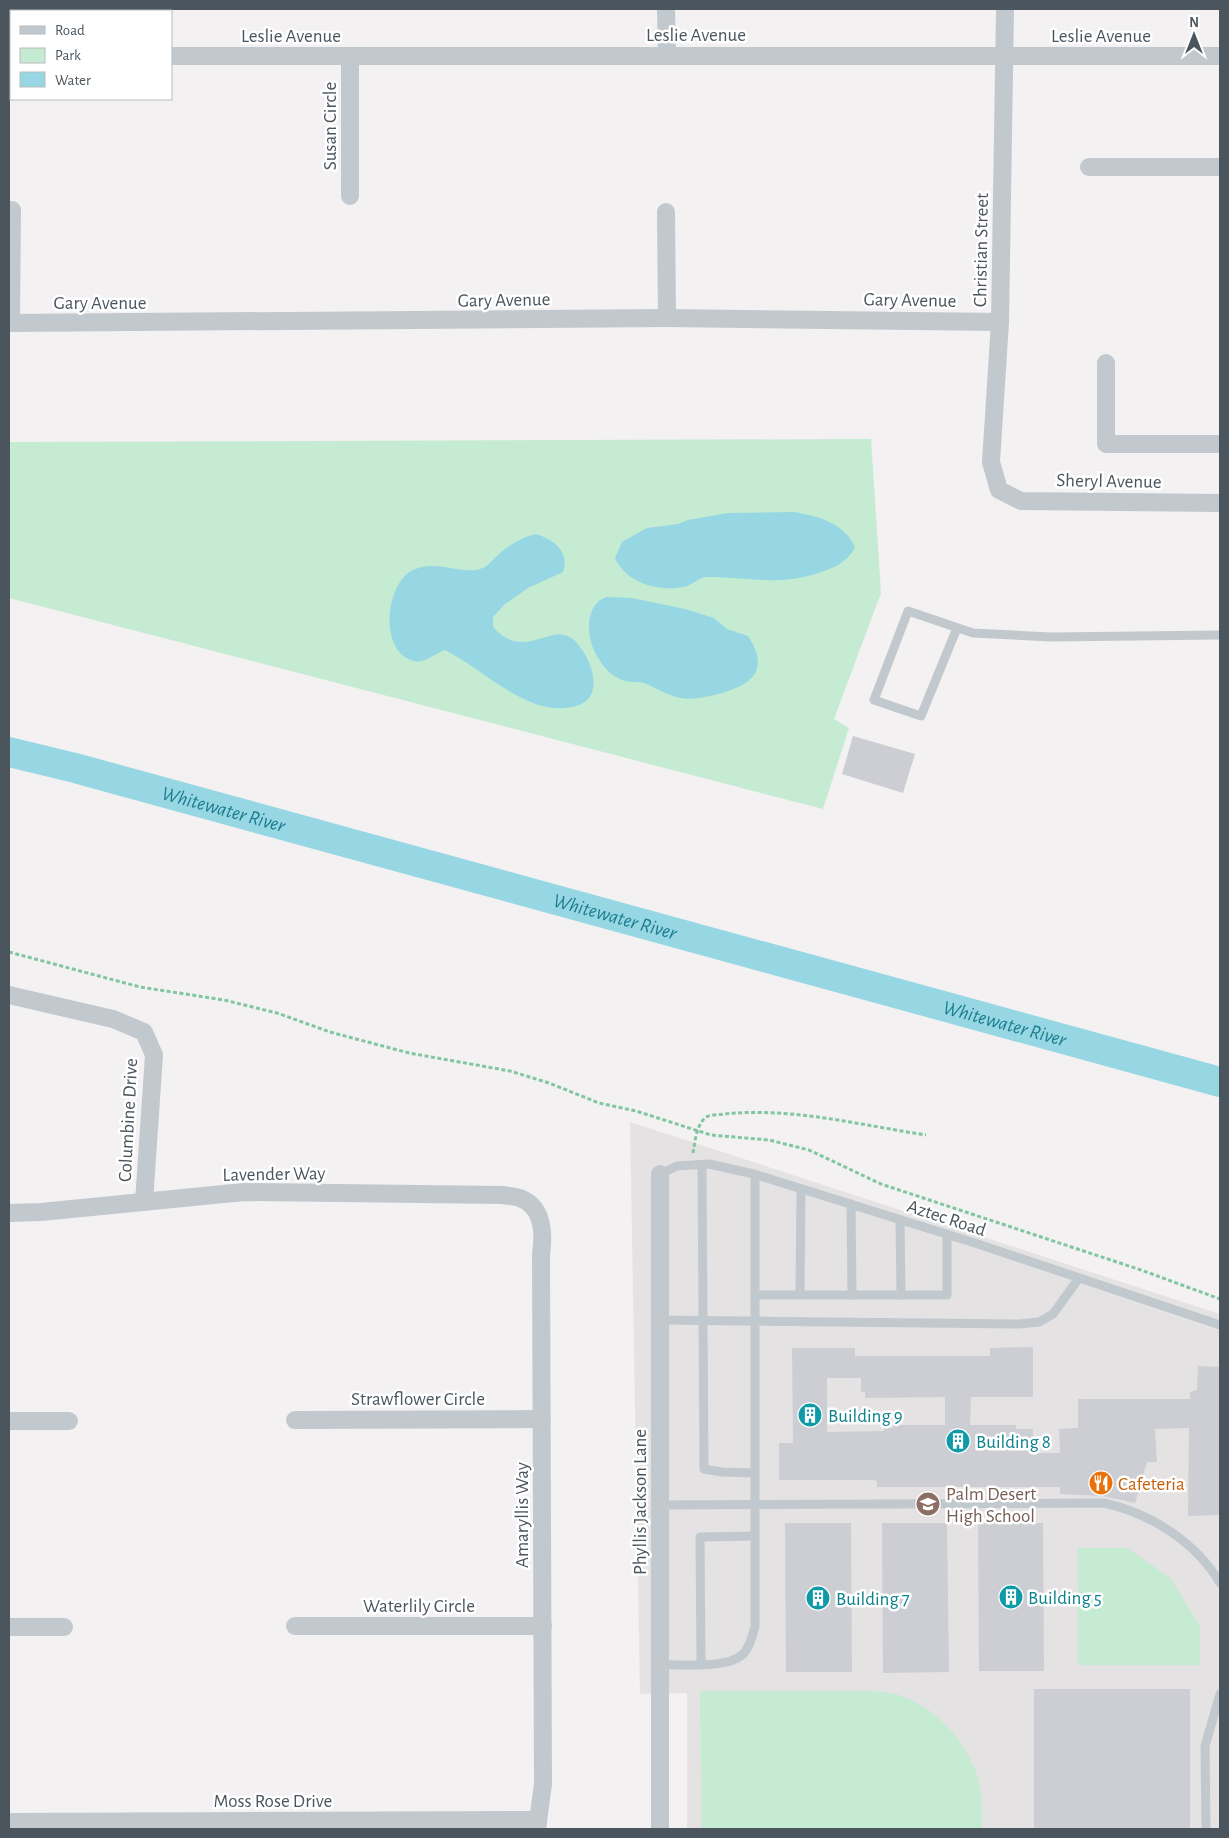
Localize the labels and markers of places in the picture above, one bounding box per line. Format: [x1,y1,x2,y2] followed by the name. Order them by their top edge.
[797,1402,823,1428] building icon: Building 9
[828,1407,903,1426] place label: Building 9
[945,1428,971,1454] building icon: Building 8
[976,1433,1051,1452] place label: Building 8
[1088,1470,1114,1496] restaurant icon: Cafeteria
[1118,1475,1185,1494] place label: Cafeteria
[946,1485,1036,1526] place label: Palm Desert High School
[915,1491,941,1517] school or university icon: Palm Desert High School
[998,1584,1024,1610] building icon: Building 5
[805,1585,831,1611] building icon: Building 7
[1028,1589,1102,1608] place label: Building 5
[836,1590,910,1609] place label: Building 7

